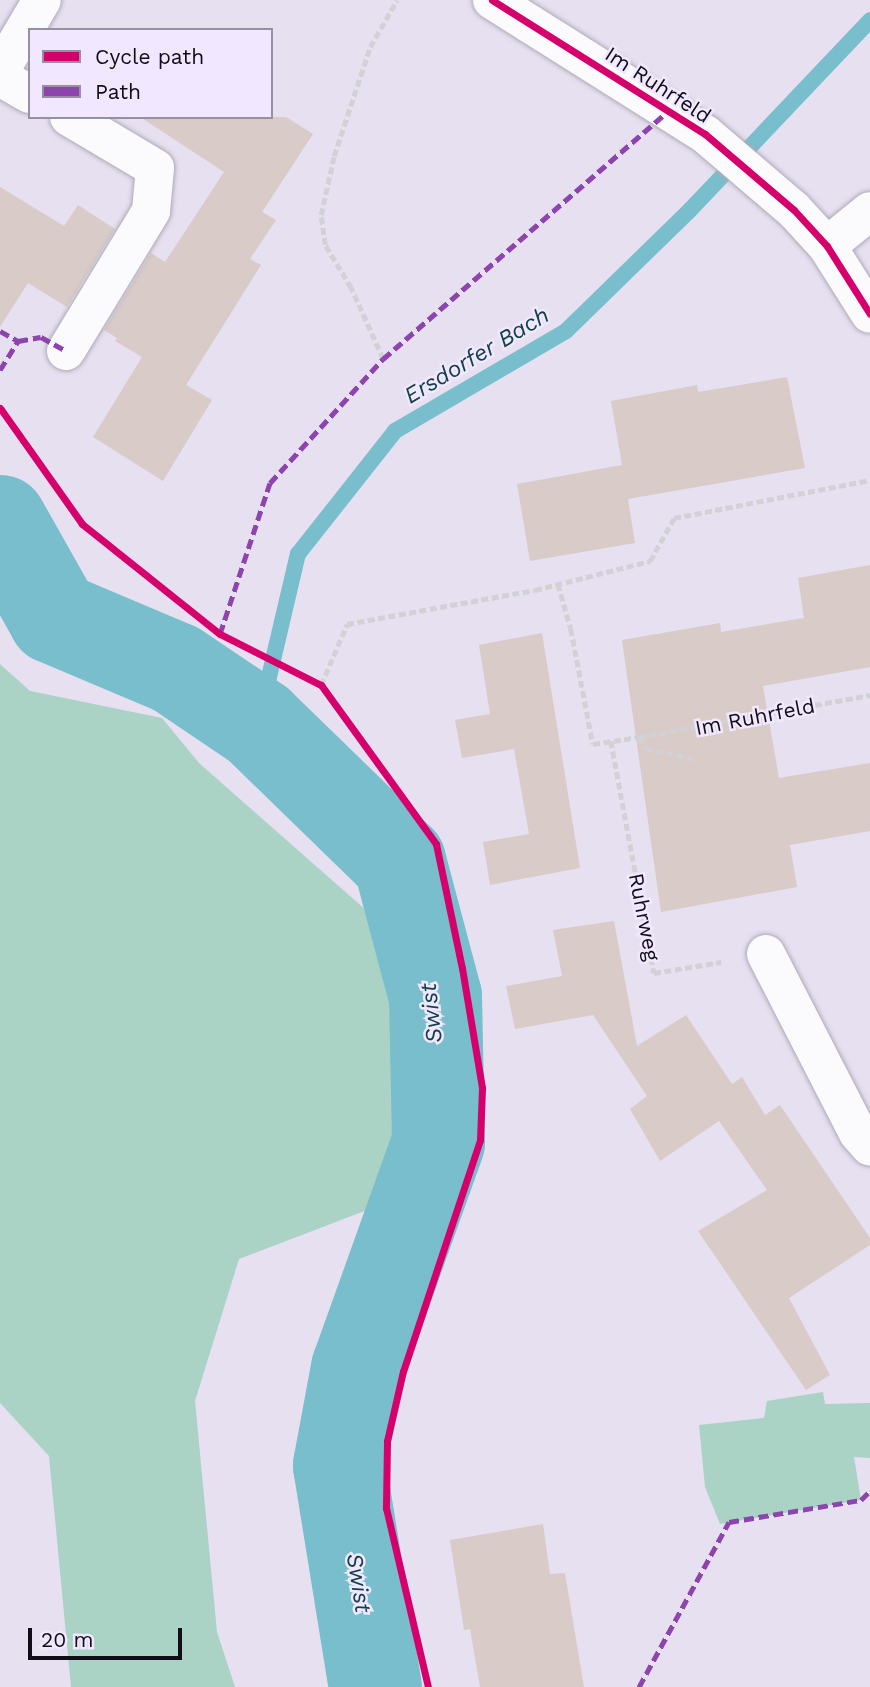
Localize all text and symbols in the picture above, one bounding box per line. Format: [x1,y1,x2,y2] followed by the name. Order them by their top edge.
[28,28,273,119] legend
[600,41,716,129] street label: Im Ruhrfeld
[95,44,204,69] text: Cycle path
[95,79,141,104] text: Path
[399,302,555,410] water label: Ersdorfer Bach
[693,693,817,741] street label: Im Ruhrfeld
[623,871,665,963] street label: Ruhrweg
[415,982,449,1044] water label: Swist
[340,1551,376,1615] water label: Swist
[32,1614,186,1658] scale bar
[41,1627,93,1652] text: 20 m

